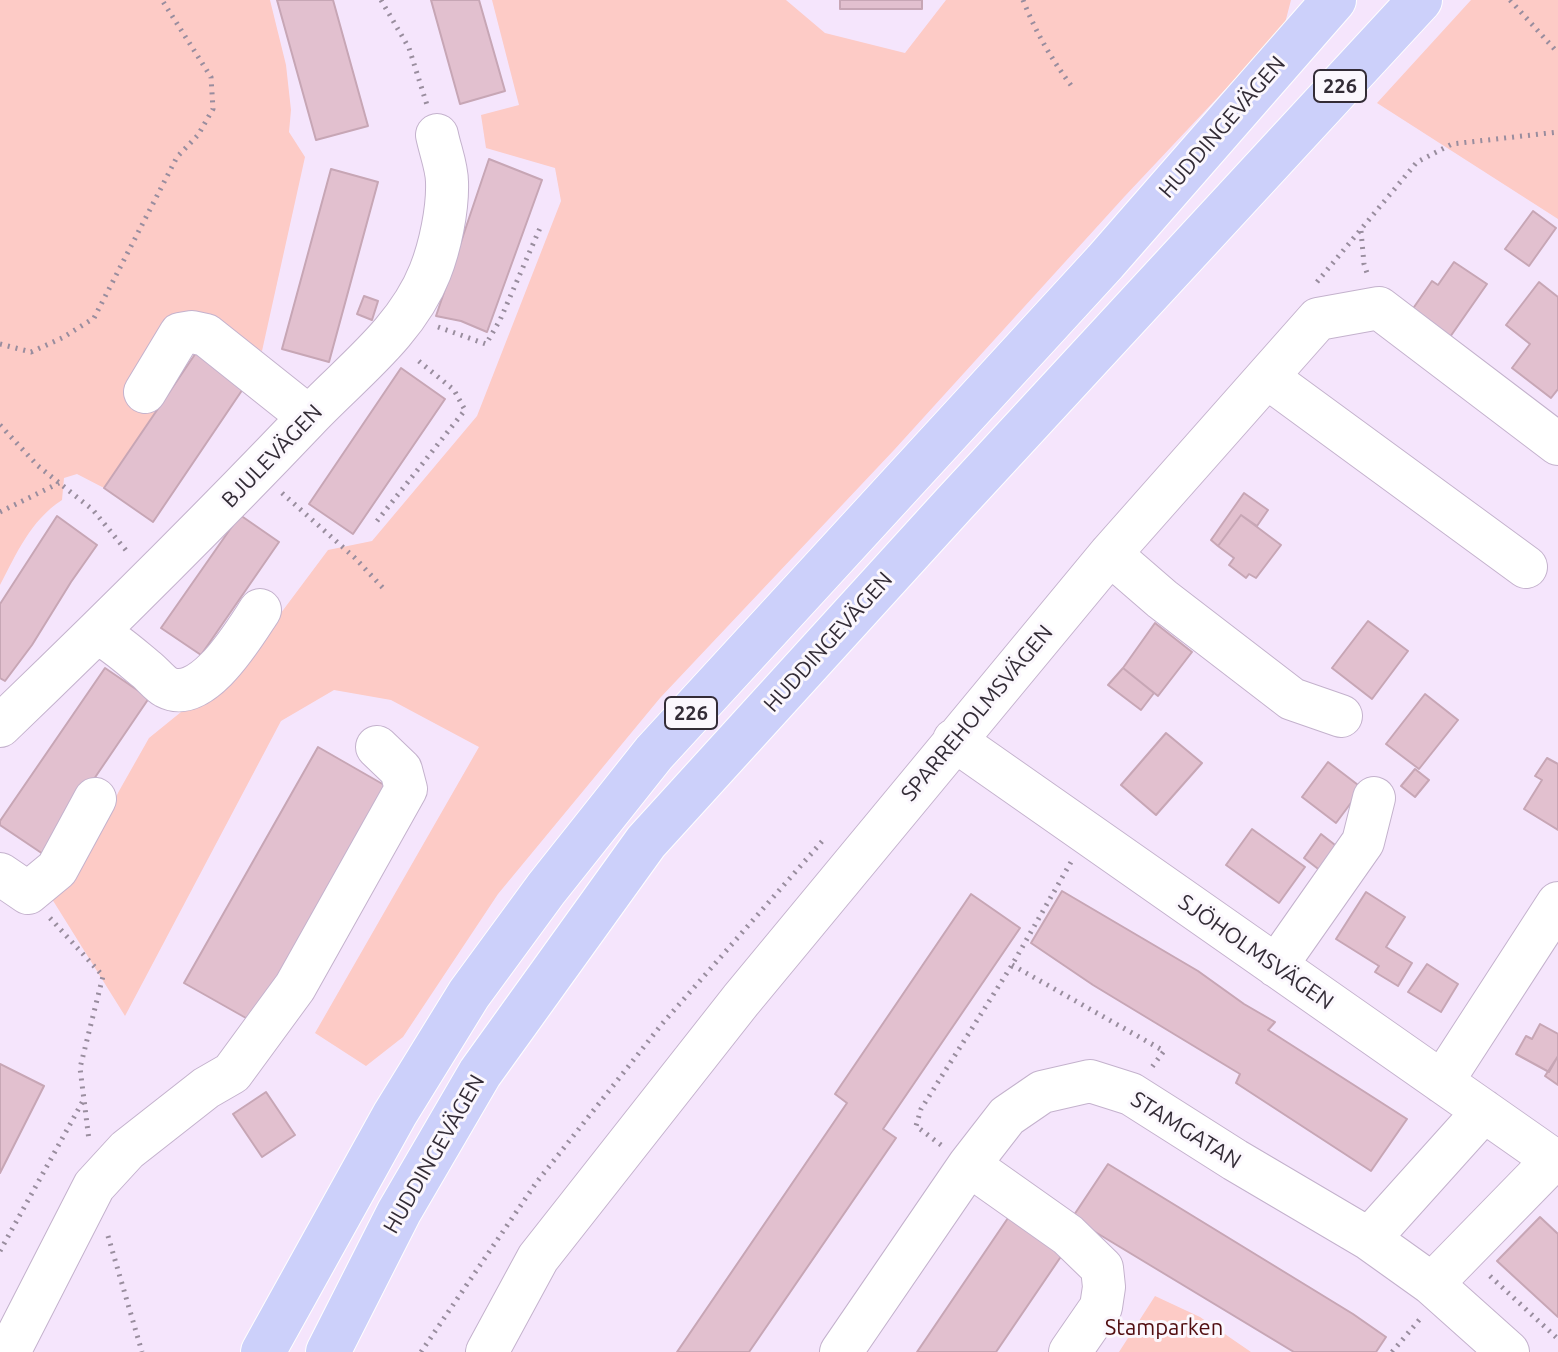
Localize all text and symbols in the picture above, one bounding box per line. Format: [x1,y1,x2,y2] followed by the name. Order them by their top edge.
[1153,51,1291,203] street label: HUDDINGEVÄGEN
[1314,70,1366,102] road number: 226
[216,399,328,513] street label: BJULEVÄGEN
[758,567,898,717] street label: HUDDINGEVÄGEN
[896,620,1058,806] street label: SPARREHOLMSVÄGEN
[665,697,717,729] road number: 226
[1173,889,1339,1015] street label: SJÖHOLMSVÄGEN
[378,1070,490,1238] street label: HUDDINGEVÄGEN
[1126,1086,1246,1174] street label: STAMGATAN
[1105,1315,1223,1341] park label: Stamparken

